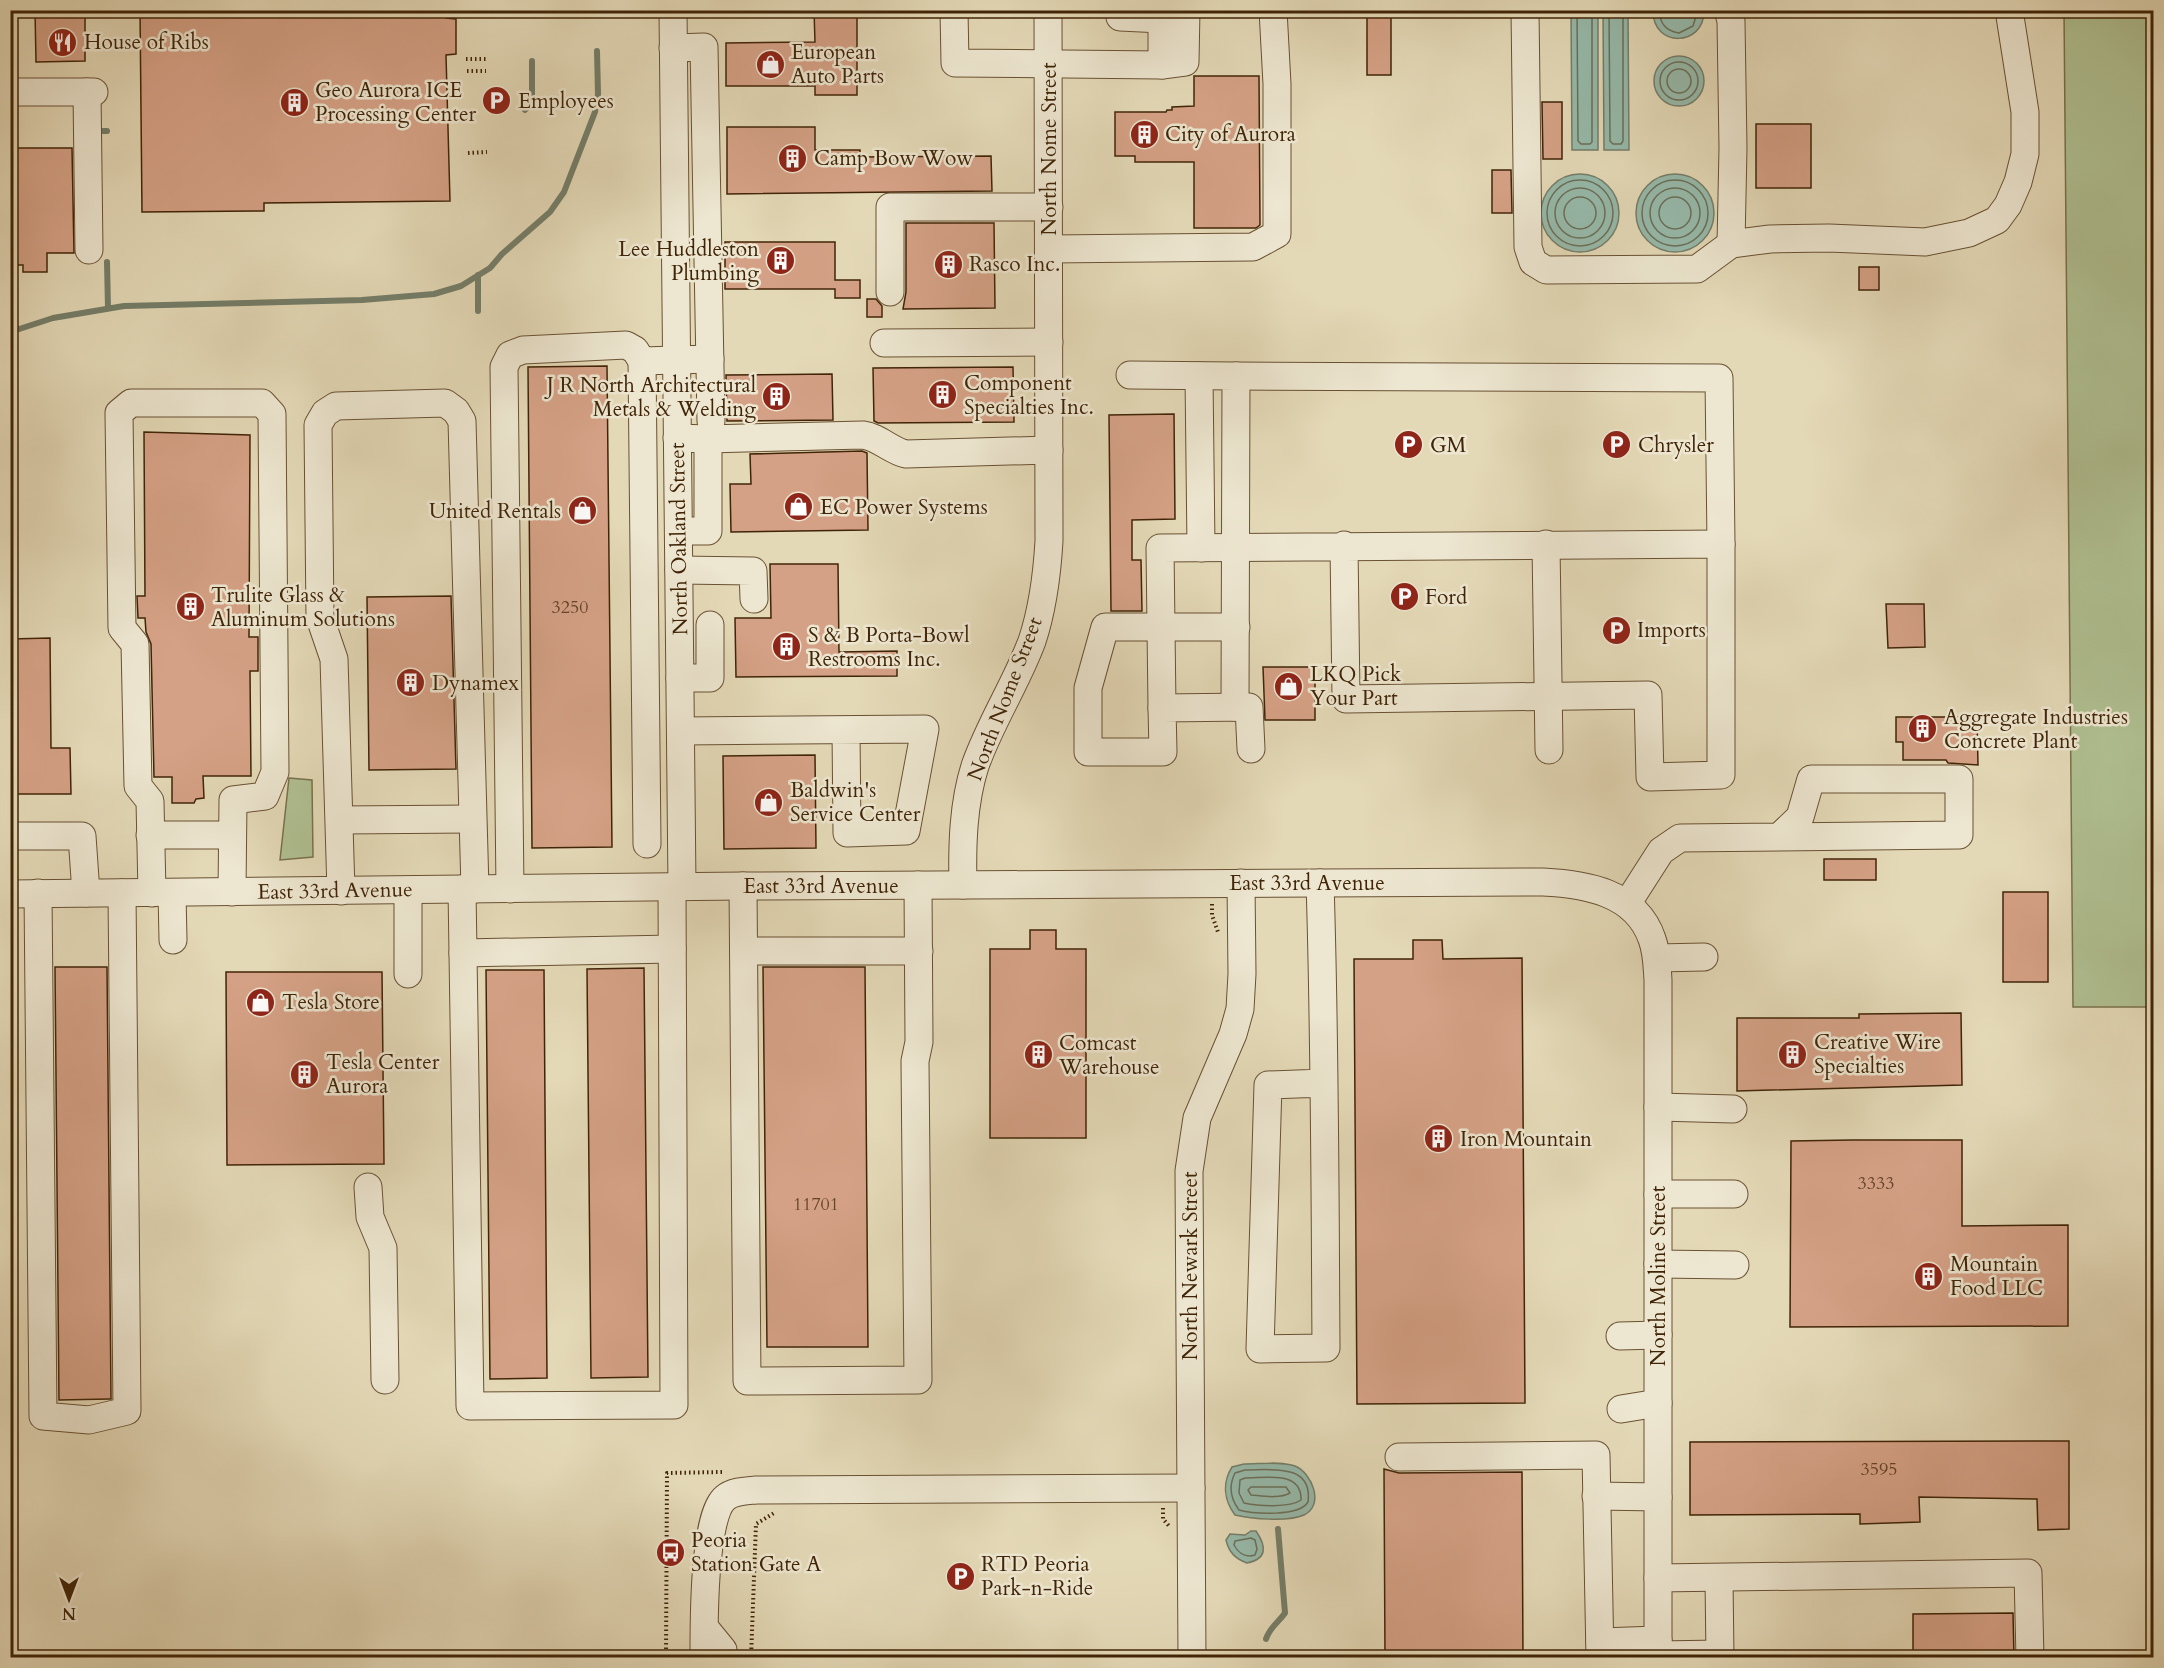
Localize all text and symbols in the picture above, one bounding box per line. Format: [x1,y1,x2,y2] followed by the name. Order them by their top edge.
[47,26,79,58] restaurant icon: House of Ribs
[84,28,209,57] place label: House of Ribs
[791,38,884,91] place label: European Auto Parts
[754,48,786,80] shop icon: European Auto Parts
[1035,62,1064,236] street label: North Nome Street
[315,76,477,129] place label: Geo Aurora ICE Processing Center
[481,85,513,117] parking icon: Employees
[278,86,310,118] building icon: Geo Aurora ICE Processing Center
[518,87,614,116] place label: Employees
[1128,118,1160,150] building icon: City of Aurora
[1165,120,1296,149] place label: City of Aurora
[777,142,809,174] building icon: Camp Bow Wow
[814,144,973,173] place label: Camp Bow Wow
[618,235,759,288] place label: Lee Huddleston Plumbing
[764,245,796,277] building icon: Lee Huddleston Plumbing
[932,248,964,280] building icon: Rasco Inc.
[969,250,1060,279] place label: Rasco Inc.
[964,369,1094,422] place label: Component Specialties Inc.
[544,371,756,424] place label: J R North Architectural Metals & Welding
[927,379,959,411] building icon: Component Specialties Inc.
[761,381,793,413] building icon: J R North Architectural Metals & Welding
[1393,429,1425,461] parking icon: GM
[1601,429,1633,461] parking icon: Chrysler
[1430,431,1467,460] place label: GM
[1638,431,1714,460] place label: Chrysler
[663,442,695,636] street label: North Oakland Street
[783,491,815,523] shop icon: EC Power Systems
[820,493,988,522] place label: EC Power Systems
[566,495,598,527] shop icon: United Rentals
[429,497,561,526] place label: United Rentals
[211,581,395,634] place label: Trulite Glass & Aluminum Solutions
[1388,581,1420,613] parking icon: Ford
[1425,583,1467,612] place label: Ford
[174,591,206,623] building icon: Trulite Glass & Aluminum Solutions
[552,595,588,620] house number: 3250
[960,613,1050,785] street label: North Nome Street
[1600,614,1632,646] parking icon: Imports
[1637,616,1706,645] place label: Imports
[808,621,970,674] place label: S & B Porta-Bowl Restrooms Inc.
[771,631,803,663] building icon: S & B Porta-Bowl Restrooms Inc.
[1310,660,1402,713] place label: LKQ Pick Your Part
[395,667,427,699] building icon: Dynamex
[432,669,519,698] place label: Dynamex
[1273,670,1305,702] shop icon: LKQ Pick Your Part
[1944,703,2128,756] place label: Aggregate Industries Concrete Plant
[1907,713,1939,745] building icon: Aggregate Industries Concrete Plant
[790,776,921,829] place label: Baldwin's Service Center
[753,786,785,818] shop icon: Baldwin's Service Center
[1229,869,1385,898] street label: East 33rd Avenue
[743,872,899,901] street label: East 33rd Avenue
[257,875,413,907] street label: East 33rd Avenue
[245,986,277,1018] shop icon: Tesla Store
[282,988,380,1017] place label: Tesla Store
[1814,1028,1941,1081] place label: Creative Wire Specialties
[1058,1029,1159,1082] place label: Comcast Warehouse
[1777,1038,1809,1070] building icon: Creative Wire Specialties
[1022,1039,1054,1071] building icon: Comcast Warehouse
[326,1048,440,1101] place label: Tesla Center Aurora
[289,1058,321,1090] building icon: Tesla Center Aurora
[1423,1123,1455,1155] building icon: Iron Mountain
[1460,1125,1592,1154] place label: Iron Mountain
[1176,1171,1205,1361] street label: North Newark Street
[1858,1171,1894,1196] house number: 3333
[1644,1185,1673,1366] street label: North Moline Street
[793,1192,839,1217] house number: 11701
[1950,1250,2043,1303] place label: Mountain Food LLC
[1913,1260,1945,1292] building icon: Mountain Food LLC
[1861,1457,1897,1482] house number: 3595
[691,1526,821,1579] place label: Peoria Station Gate A
[654,1536,686,1568] bus stop icon: Peoria Station Gate A
[981,1550,1093,1603] place label: RTD Peoria Park-n-Ride
[944,1560,976,1592] parking icon: RTD Peoria Park-n-Ride
[39,1569,99,1629] north arrow
[62,1602,76,1624] text: N

